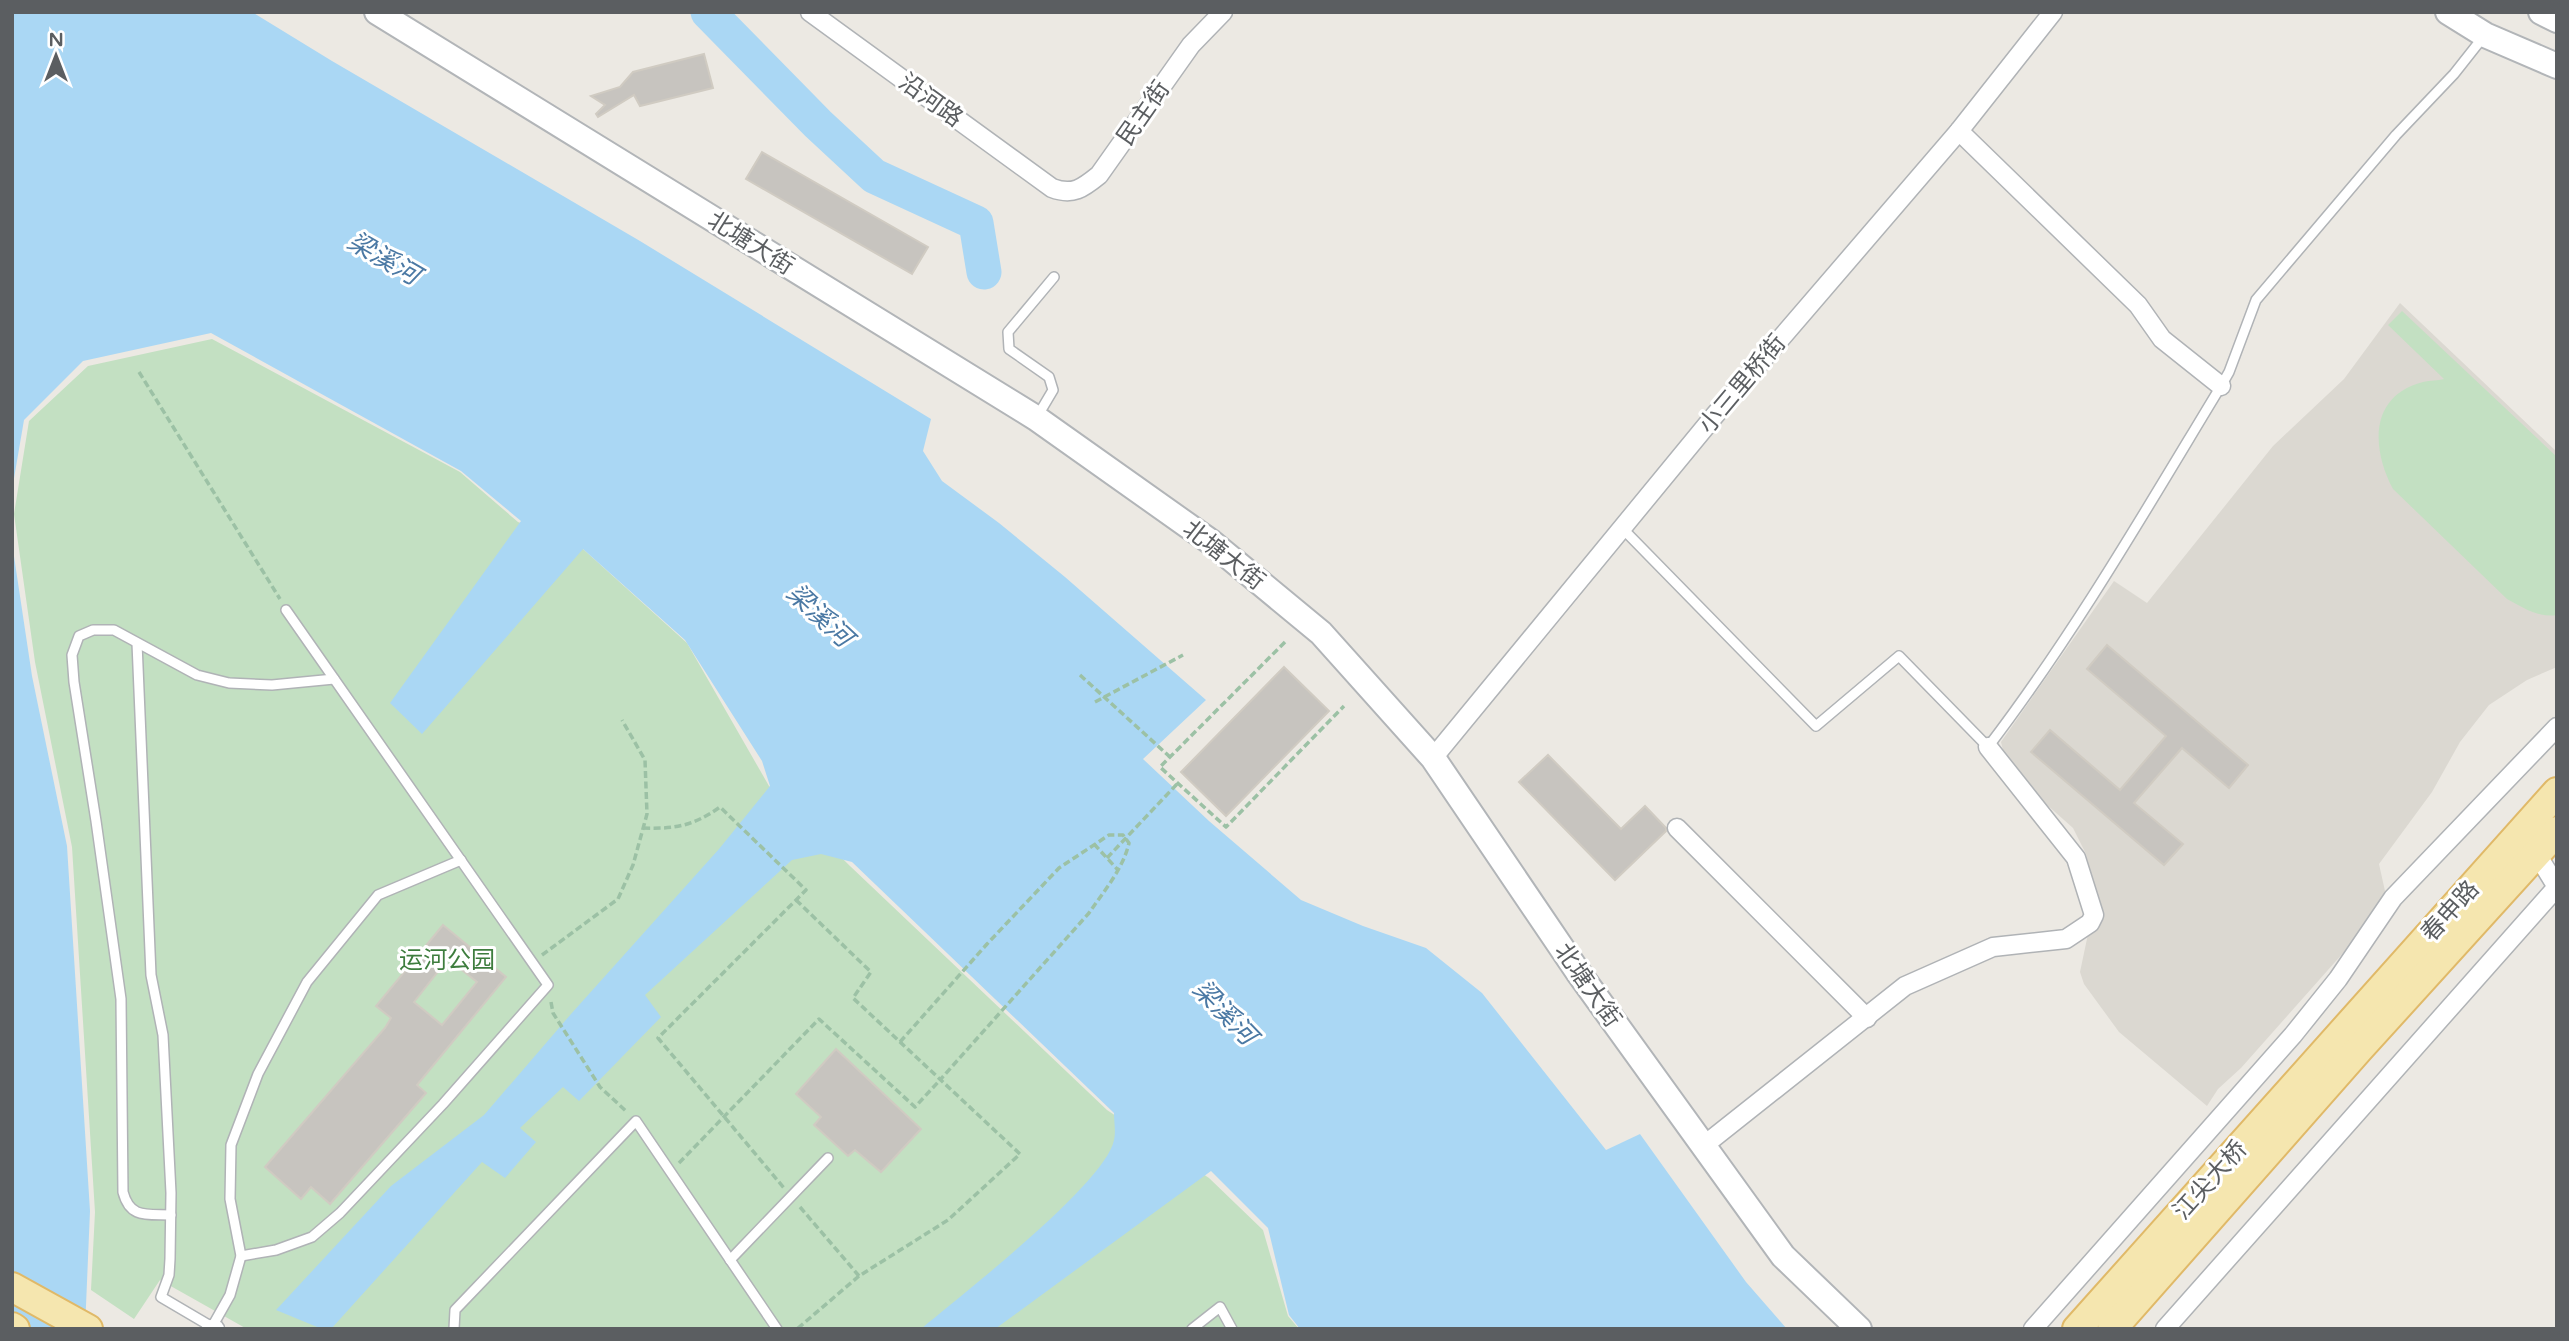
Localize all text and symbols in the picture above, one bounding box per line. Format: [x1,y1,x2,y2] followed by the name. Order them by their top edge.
[21,21,91,91] north arrow
[48,29,64,51] text: N
[893,68,968,133] street label: 沿河路
[1111,75,1176,151] street label: 民主街
[702,206,799,281] street label: 北塘大街
[342,226,430,294] water label: 梁溪河
[1693,329,1792,440] street label: 小三里桥街
[1177,514,1270,596] street label: 北塘大街
[781,577,862,657] water label: 梁溪河
[2416,875,2485,948] street label: 春申路
[1548,938,1627,1033] street label: 北塘大街
[399,946,495,975] park label: 运河公园
[1186,974,1266,1055] water label: 梁溪河
[2167,1135,2253,1226] street label: 江尖大桥

